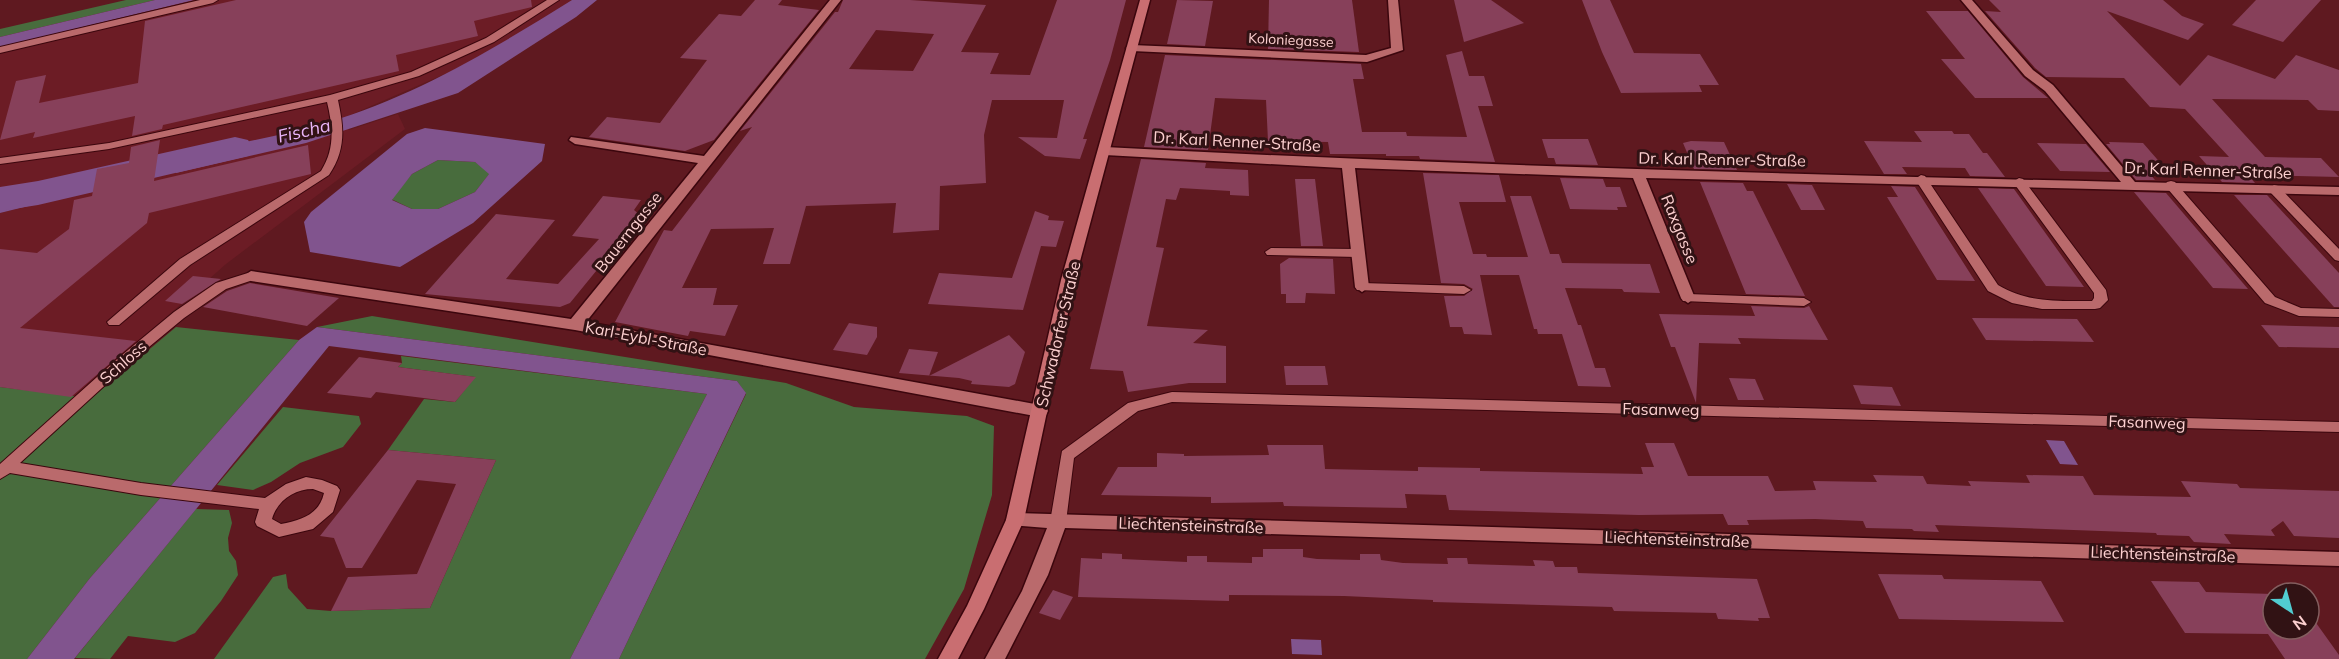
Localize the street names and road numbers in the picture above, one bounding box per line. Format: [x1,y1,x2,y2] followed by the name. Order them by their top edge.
[1248,29,1334,51] street label: Koloniegasse
[1153,127,1321,155] street label: Dr. Karl Renner-Straße
[1638,148,1806,170] street label: Dr. Karl Renner-Straße
[2124,157,2292,183] street label: Dr. Karl Renner-Straße
[590,187,666,277] street label: Bauerngasse
[1657,191,1703,267] street label: Raxgasse
[1031,259,1085,409] street label: Schwadorfer Straße
[583,316,709,360] street label: Karl-Eybl-Straße
[95,336,151,388] street label: Schloss
[1622,398,1700,420] street label: Fasanweg
[2108,411,2186,433] street label: Fasanweg
[1118,512,1264,538] street label: Liechtensteinstraße
[1604,526,1750,552] street label: Liechtensteinstraße
[2090,541,2236,567] street label: Liechtensteinstraße

